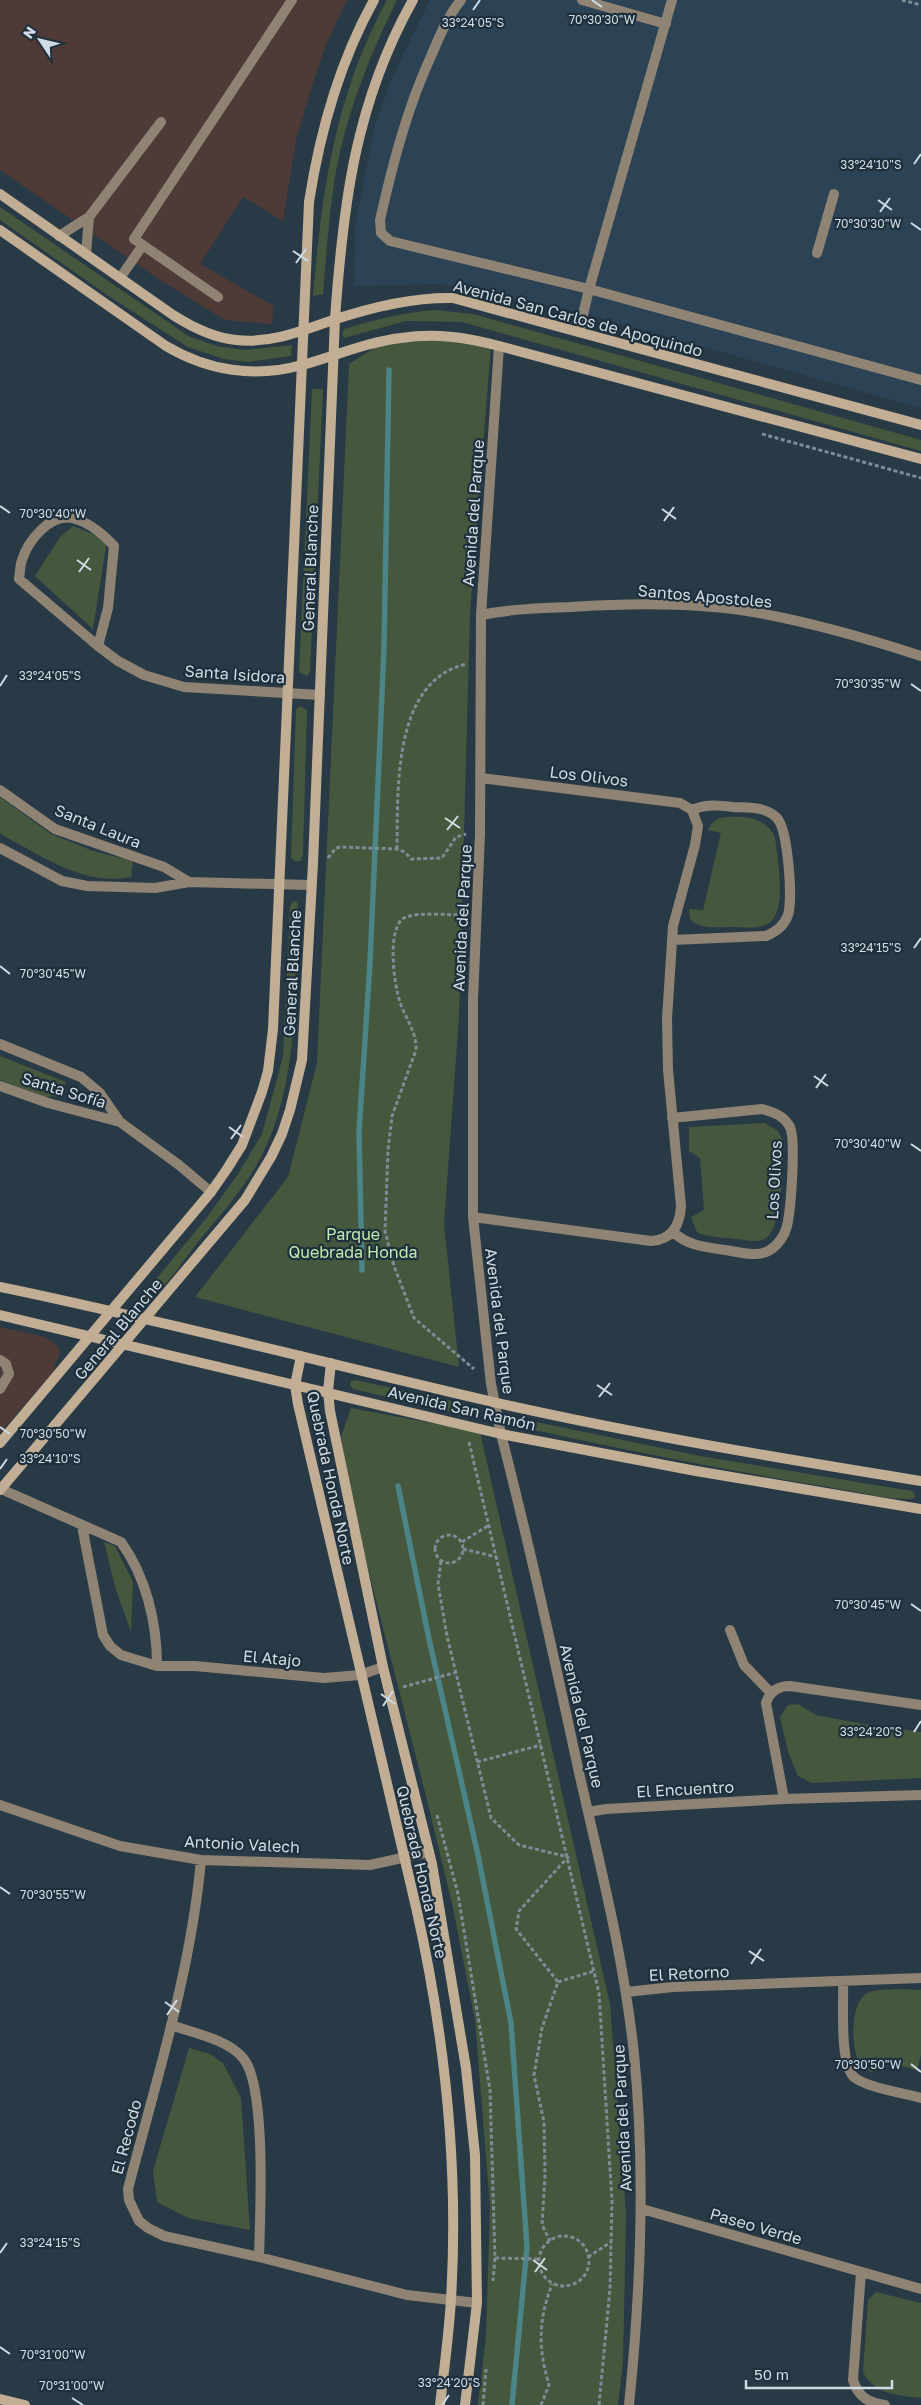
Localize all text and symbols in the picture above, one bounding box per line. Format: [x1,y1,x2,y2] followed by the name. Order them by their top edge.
[569,12,636,27] text: 70°30'30"W
[15,15,65,65] north arrow
[442,15,505,30] text: 33°24'05"S
[19,23,39,41] text: N
[840,157,902,172] text: 33°24'10"S
[835,216,902,231] text: 70°30'30"W
[451,275,705,361] street label: Avenida San Carlos de Apoquindo
[458,439,488,587] street label: Avenida del Parque
[298,504,322,632] street label: General Blanche
[20,506,87,521] text: 70°30'40"W
[637,580,773,612] street label: Santos Apostoles
[184,661,286,687] street label: Santa Isidora
[19,668,82,683] text: 33°24'05"S
[835,676,901,691] text: 70°30'35"W
[549,761,629,791] street label: Los Olivos
[52,800,144,852] street label: Santa Laura
[448,844,476,992] street label: Avenida del Parque
[279,909,305,1037] street label: General Blanche
[841,940,902,955] text: 33°24'15"S
[20,966,87,981] text: 70°30'45"W
[19,1068,109,1112] street label: Santa Sofía
[835,1136,902,1151] text: 70°30'40"W
[762,1140,786,1220] street label: Los Olivos
[288,1224,418,1262] park label: Parque Quebrada Honda
[481,1247,519,1395] street label: Avenida del Parque
[70,1274,166,1384] street label: General Blanche
[386,1381,538,1435] street label: Avenida San Ramón
[303,1389,359,1567] street label: Quebrada Honda Norte
[20,1426,87,1441] text: 70°30'50"W
[19,1451,81,1466] text: 33°24'10"S
[835,1597,902,1612] text: 70°30'45"W
[556,1642,608,1790] street label: Avenida del Parque
[242,1645,302,1671] street label: El Atajo
[840,1724,903,1739] text: 33°24'20"S
[636,1776,734,1802] street label: El Encuentro
[392,1783,452,1961] street label: Quebrada Honda Norte
[184,1831,300,1857] street label: Antonio Valech
[20,1887,86,1902] text: 70°30'55"W
[648,1961,730,1985] street label: El Retorno
[608,2044,636,2192] street label: Avenida del Parque
[835,2057,902,2072] text: 70°30'50"W
[106,2097,146,2177] street label: El Recodo
[708,2203,804,2249] street label: Paseo Verde
[20,2235,81,2250] text: 33°24'15"S
[20,2347,86,2362] text: 70°31'00"W
[746,2358,892,2390] scale bar
[754,2365,789,2383] text: 50 m
[418,2375,481,2390] text: 33°24'20"S
[39,2378,105,2393] text: 70°31'00"W

